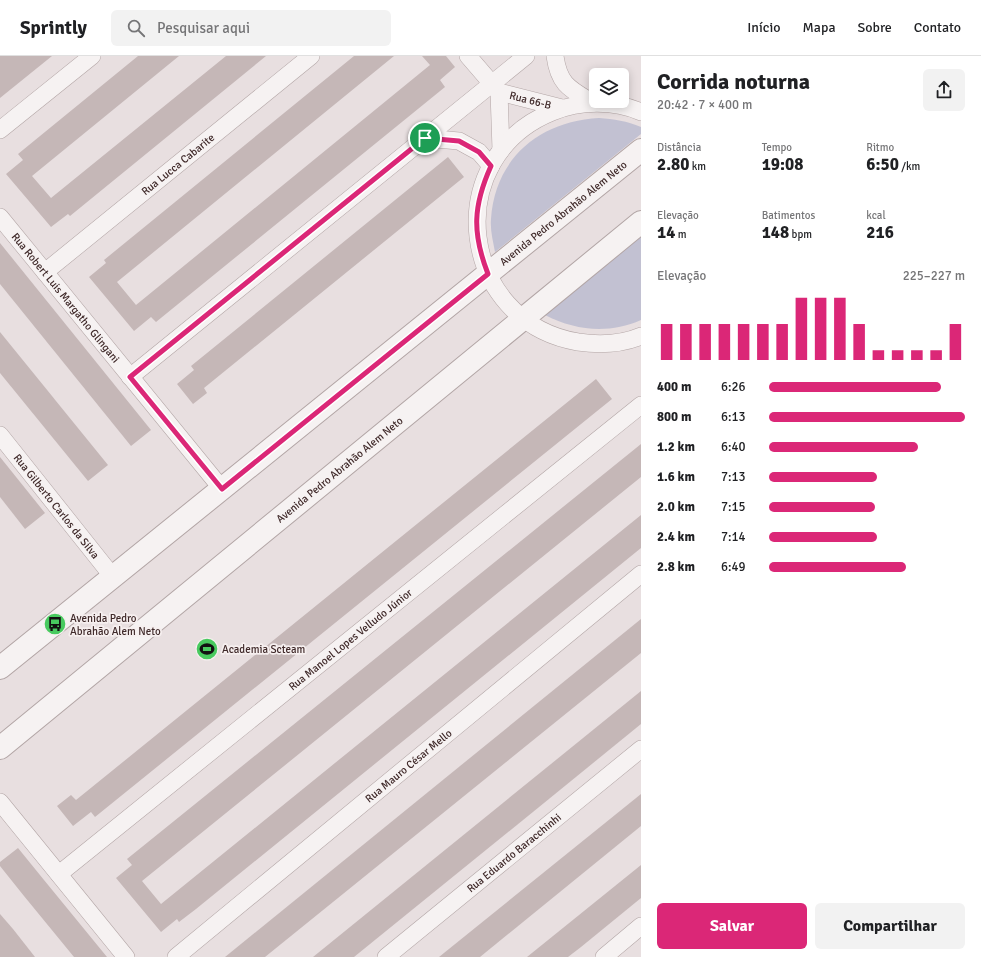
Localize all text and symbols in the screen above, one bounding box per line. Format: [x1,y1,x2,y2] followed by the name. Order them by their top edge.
[111,10,391,46] search box
[20,16,87,40] text: Sprintly
[125,17,147,39] icon: search
[157,19,250,37] text: Pesquisar aqui
[747,19,781,36] text: Início
[803,19,835,36] text: Mapa
[857,19,892,36] text: Sobre
[914,19,961,36] text: Contato
[589,68,629,108] map controls
[589,68,629,108] button: layers
[657,68,810,95] text: Corrida noturna
[923,69,965,111] button: share
[508,89,553,112] street label: Rua 66-B
[657,97,752,113] text: 20:42 · 7 × 400 m
[408,121,442,155] pin
[414,127,436,149] icon: arrive
[139,131,217,198] street label: Rua Lucca Cabarite
[657,141,701,154] text: Distância
[762,141,792,154] text: Tempo
[866,141,894,154] text: Ritmo
[657,154,689,175] text: 2.80
[762,154,803,175] text: 19:08
[866,154,899,175] text: 6:50
[497,158,630,269] street label: Avenida Pedro Abrahão Alem Neto
[689,160,706,173] text: km
[899,160,920,173] text: /km
[657,209,699,222] text: Elevação
[762,209,815,222] text: Batimentos
[866,209,886,222] text: kcal
[657,222,675,243] text: 14
[762,222,789,243] text: 148
[866,222,894,243] text: 216
[675,228,687,241] text: m
[789,228,812,241] text: bpm
[9,230,122,365] street label: Rua Robert Luis Margatho Glingani
[657,268,706,284] text: Elevação
[903,268,965,284] text: 225–227 m
[657,379,691,395] text: 400 m
[721,379,746,395] text: 6:26
[657,409,691,425] text: 800 m
[721,409,746,425] text: 6:13
[274,414,406,526] street label: Avenida Pedro Abrahão Alem Neto
[657,439,695,455] text: 1.2 km
[721,439,746,455] text: 6:40
[11,452,102,562] street label: Rua Gilberto Carlos da Silva
[657,469,695,485] text: 1.6 km
[721,469,746,485] text: 7:13
[657,499,695,515] text: 2.0 km
[721,499,746,515] text: 7:15
[657,529,695,545] text: 2.4 km
[721,529,746,545] text: 7:14
[657,559,695,575] text: 2.8 km
[721,559,746,575] text: 6:49
[286,586,415,693] street label: Rua Manoel Lopes Velludo Júnior
[42,611,68,637] bus stop icon: Avenida Pedro Abrahão Alem Neto
[70,612,161,638] place label: Avenida Pedro Abrahão Alem Neto
[194,636,220,662] sports icon: Academia Scteam
[222,643,306,656] place label: Academia Scteam
[363,726,455,805] street label: Rua Mauro César Mello
[464,811,564,895] street label: Rua Eduardo Baracchinhi
[657,903,807,949] button: Salvar
[815,903,965,949] button: Compartilhar

